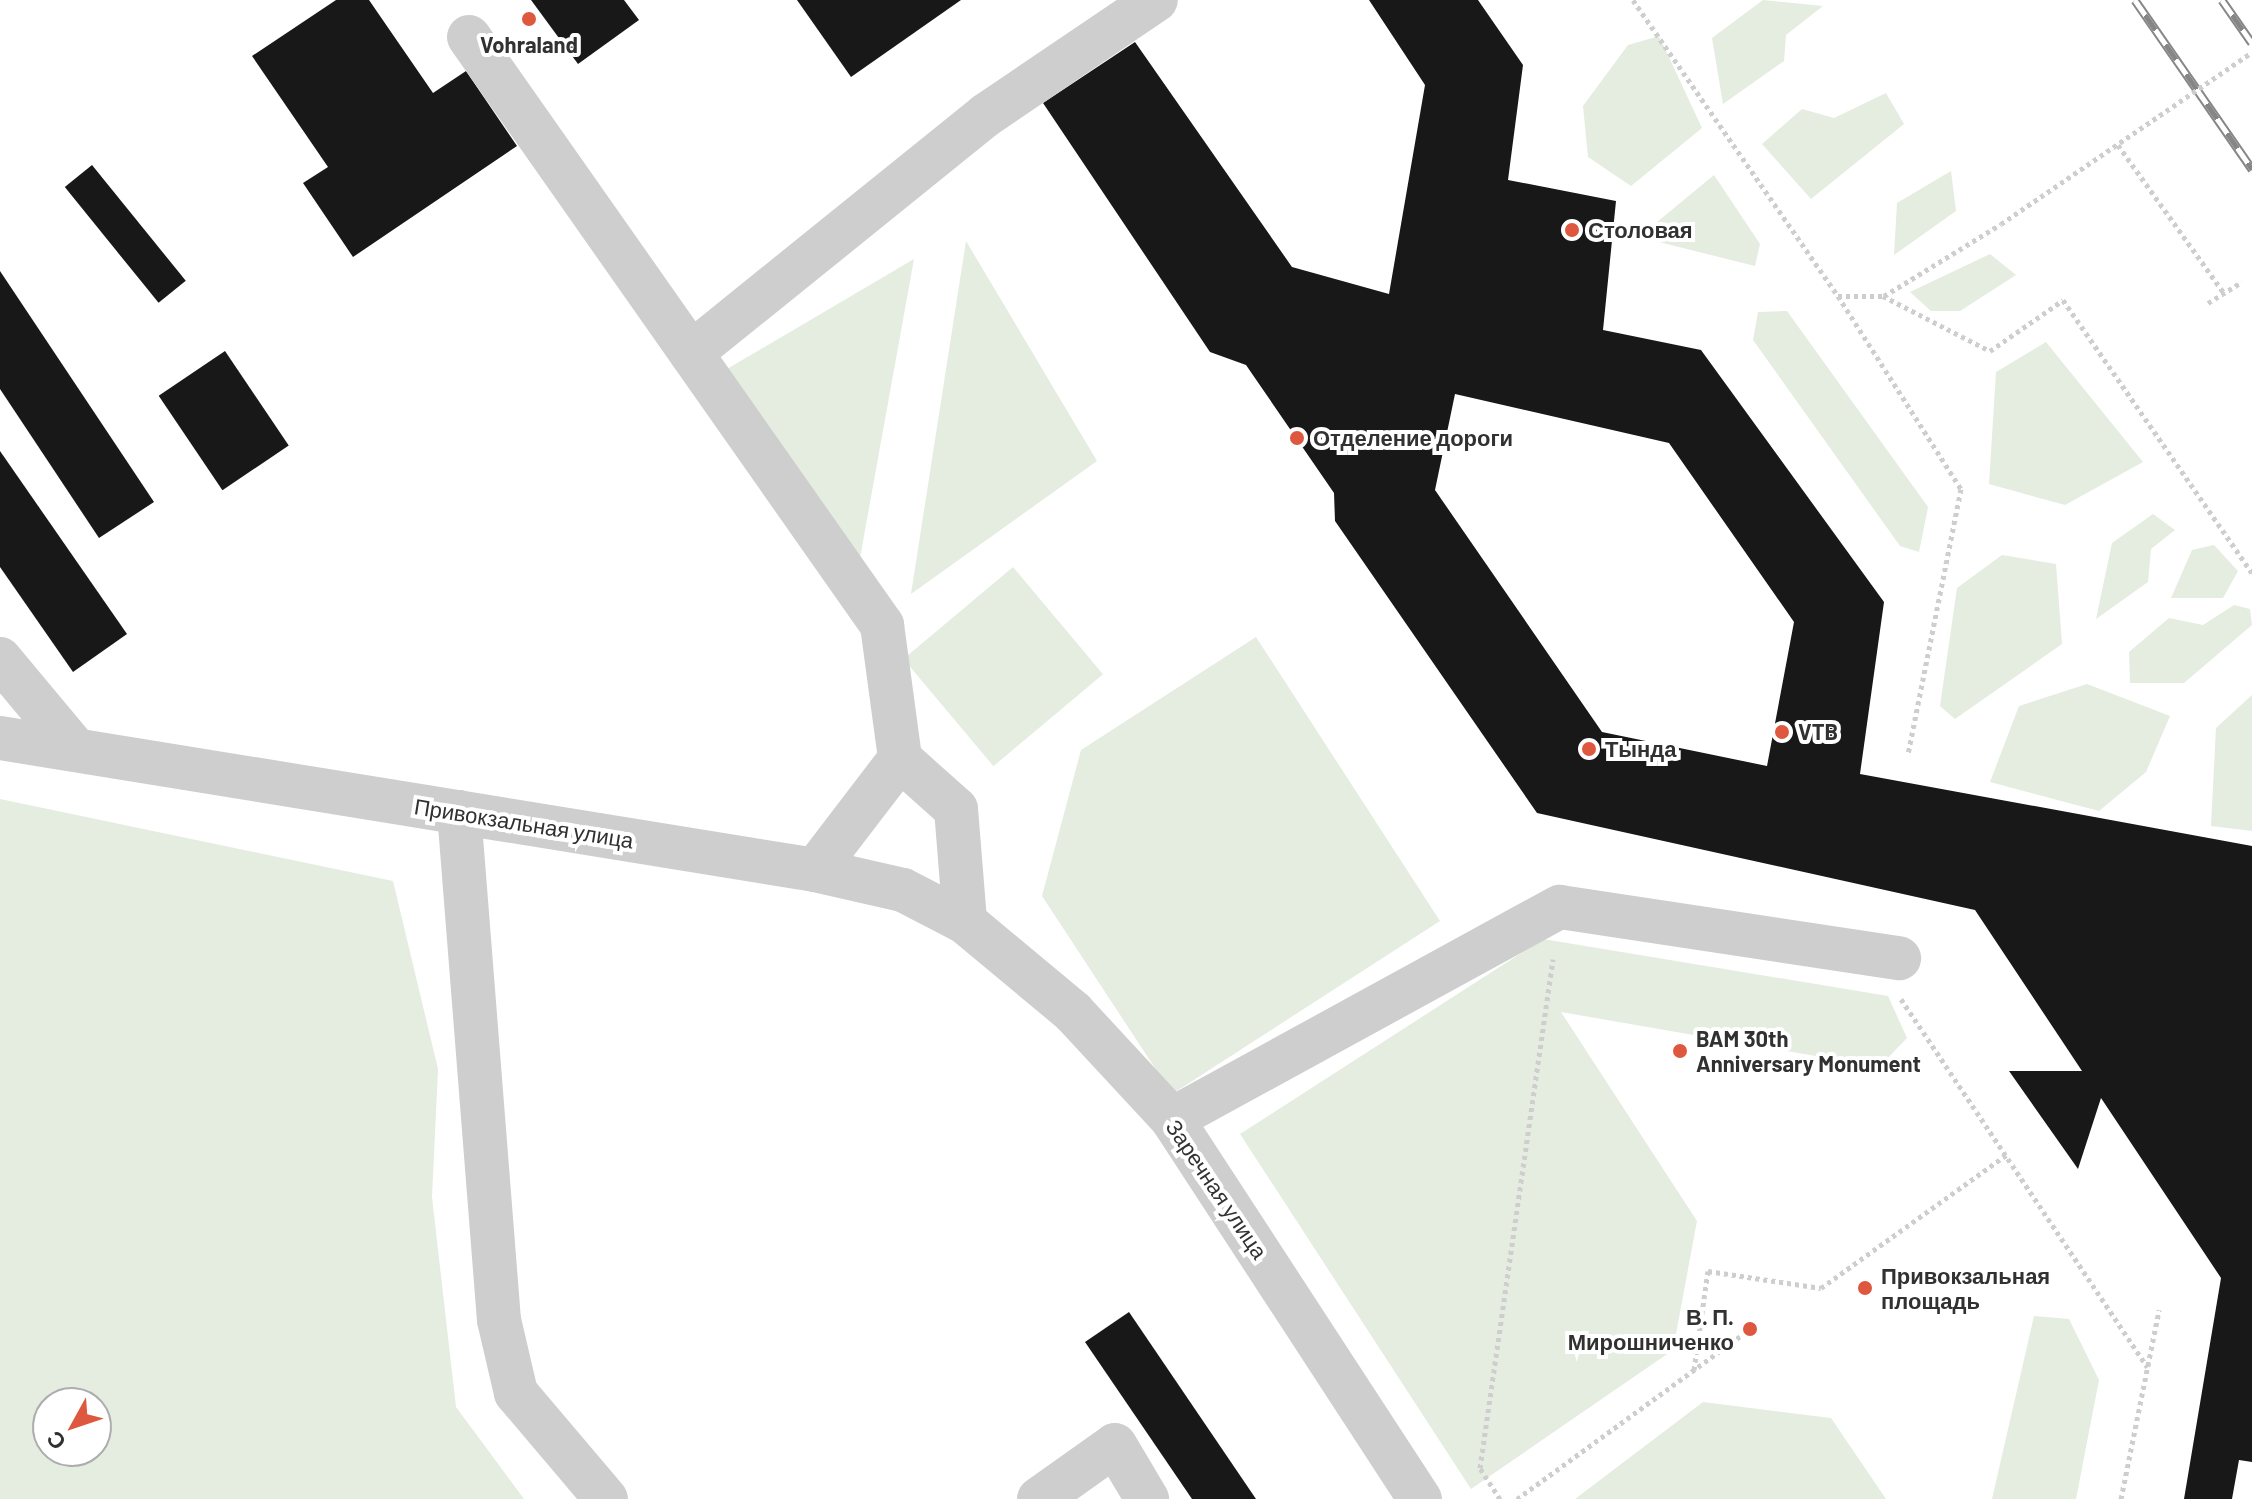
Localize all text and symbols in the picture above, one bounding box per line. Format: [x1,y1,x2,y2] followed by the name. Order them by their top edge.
[520,10,538,28] marker: Vohraland
[480,32,578,58] place label: Vohraland
[1588,217,1693,243] place label: Столовая
[1563,221,1581,239] marker: Столовая
[1313,425,1513,451] place label: Отделение дороги
[1288,429,1306,447] marker: Отделение дороги
[1798,719,1838,745] place label: VTB
[1773,723,1791,741] marker: VTB
[1605,736,1676,762] place label: Тында
[1580,740,1598,758] marker: Тында
[412,793,636,853] street label: Привокзальная улица
[1696,1025,1921,1076] place label: BAM 30th Anniversary Monument
[1671,1042,1689,1060] marker: BAM 30th Anniversary Monument
[1161,1115,1273,1263] street label: Заречная улица
[1881,1262,2050,1314] place label: Привокзальная площадь
[1856,1279,1874,1297] marker: Привокзальная площадь
[1568,1303,1734,1354] place label: В. П. Мирошниченко
[1741,1320,1759,1338] marker: В. П. Мирошниченко
[32,1387,112,1467] north arrow
[40,1427,70,1456] text: С

